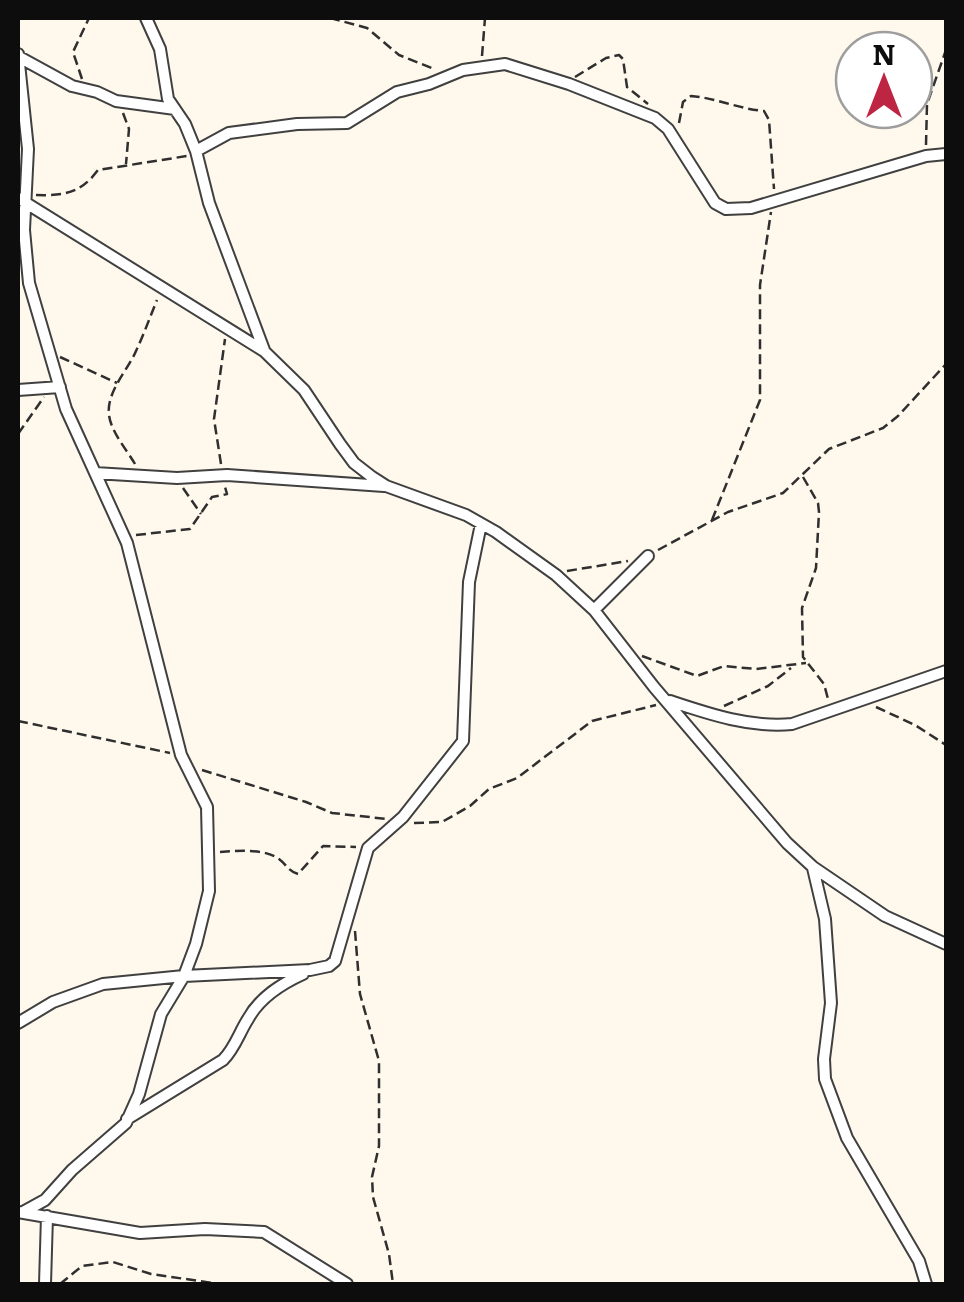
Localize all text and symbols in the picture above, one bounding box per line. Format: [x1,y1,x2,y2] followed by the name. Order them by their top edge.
[834,30,934,130] north arrow
[872,32,896,74] text: N

